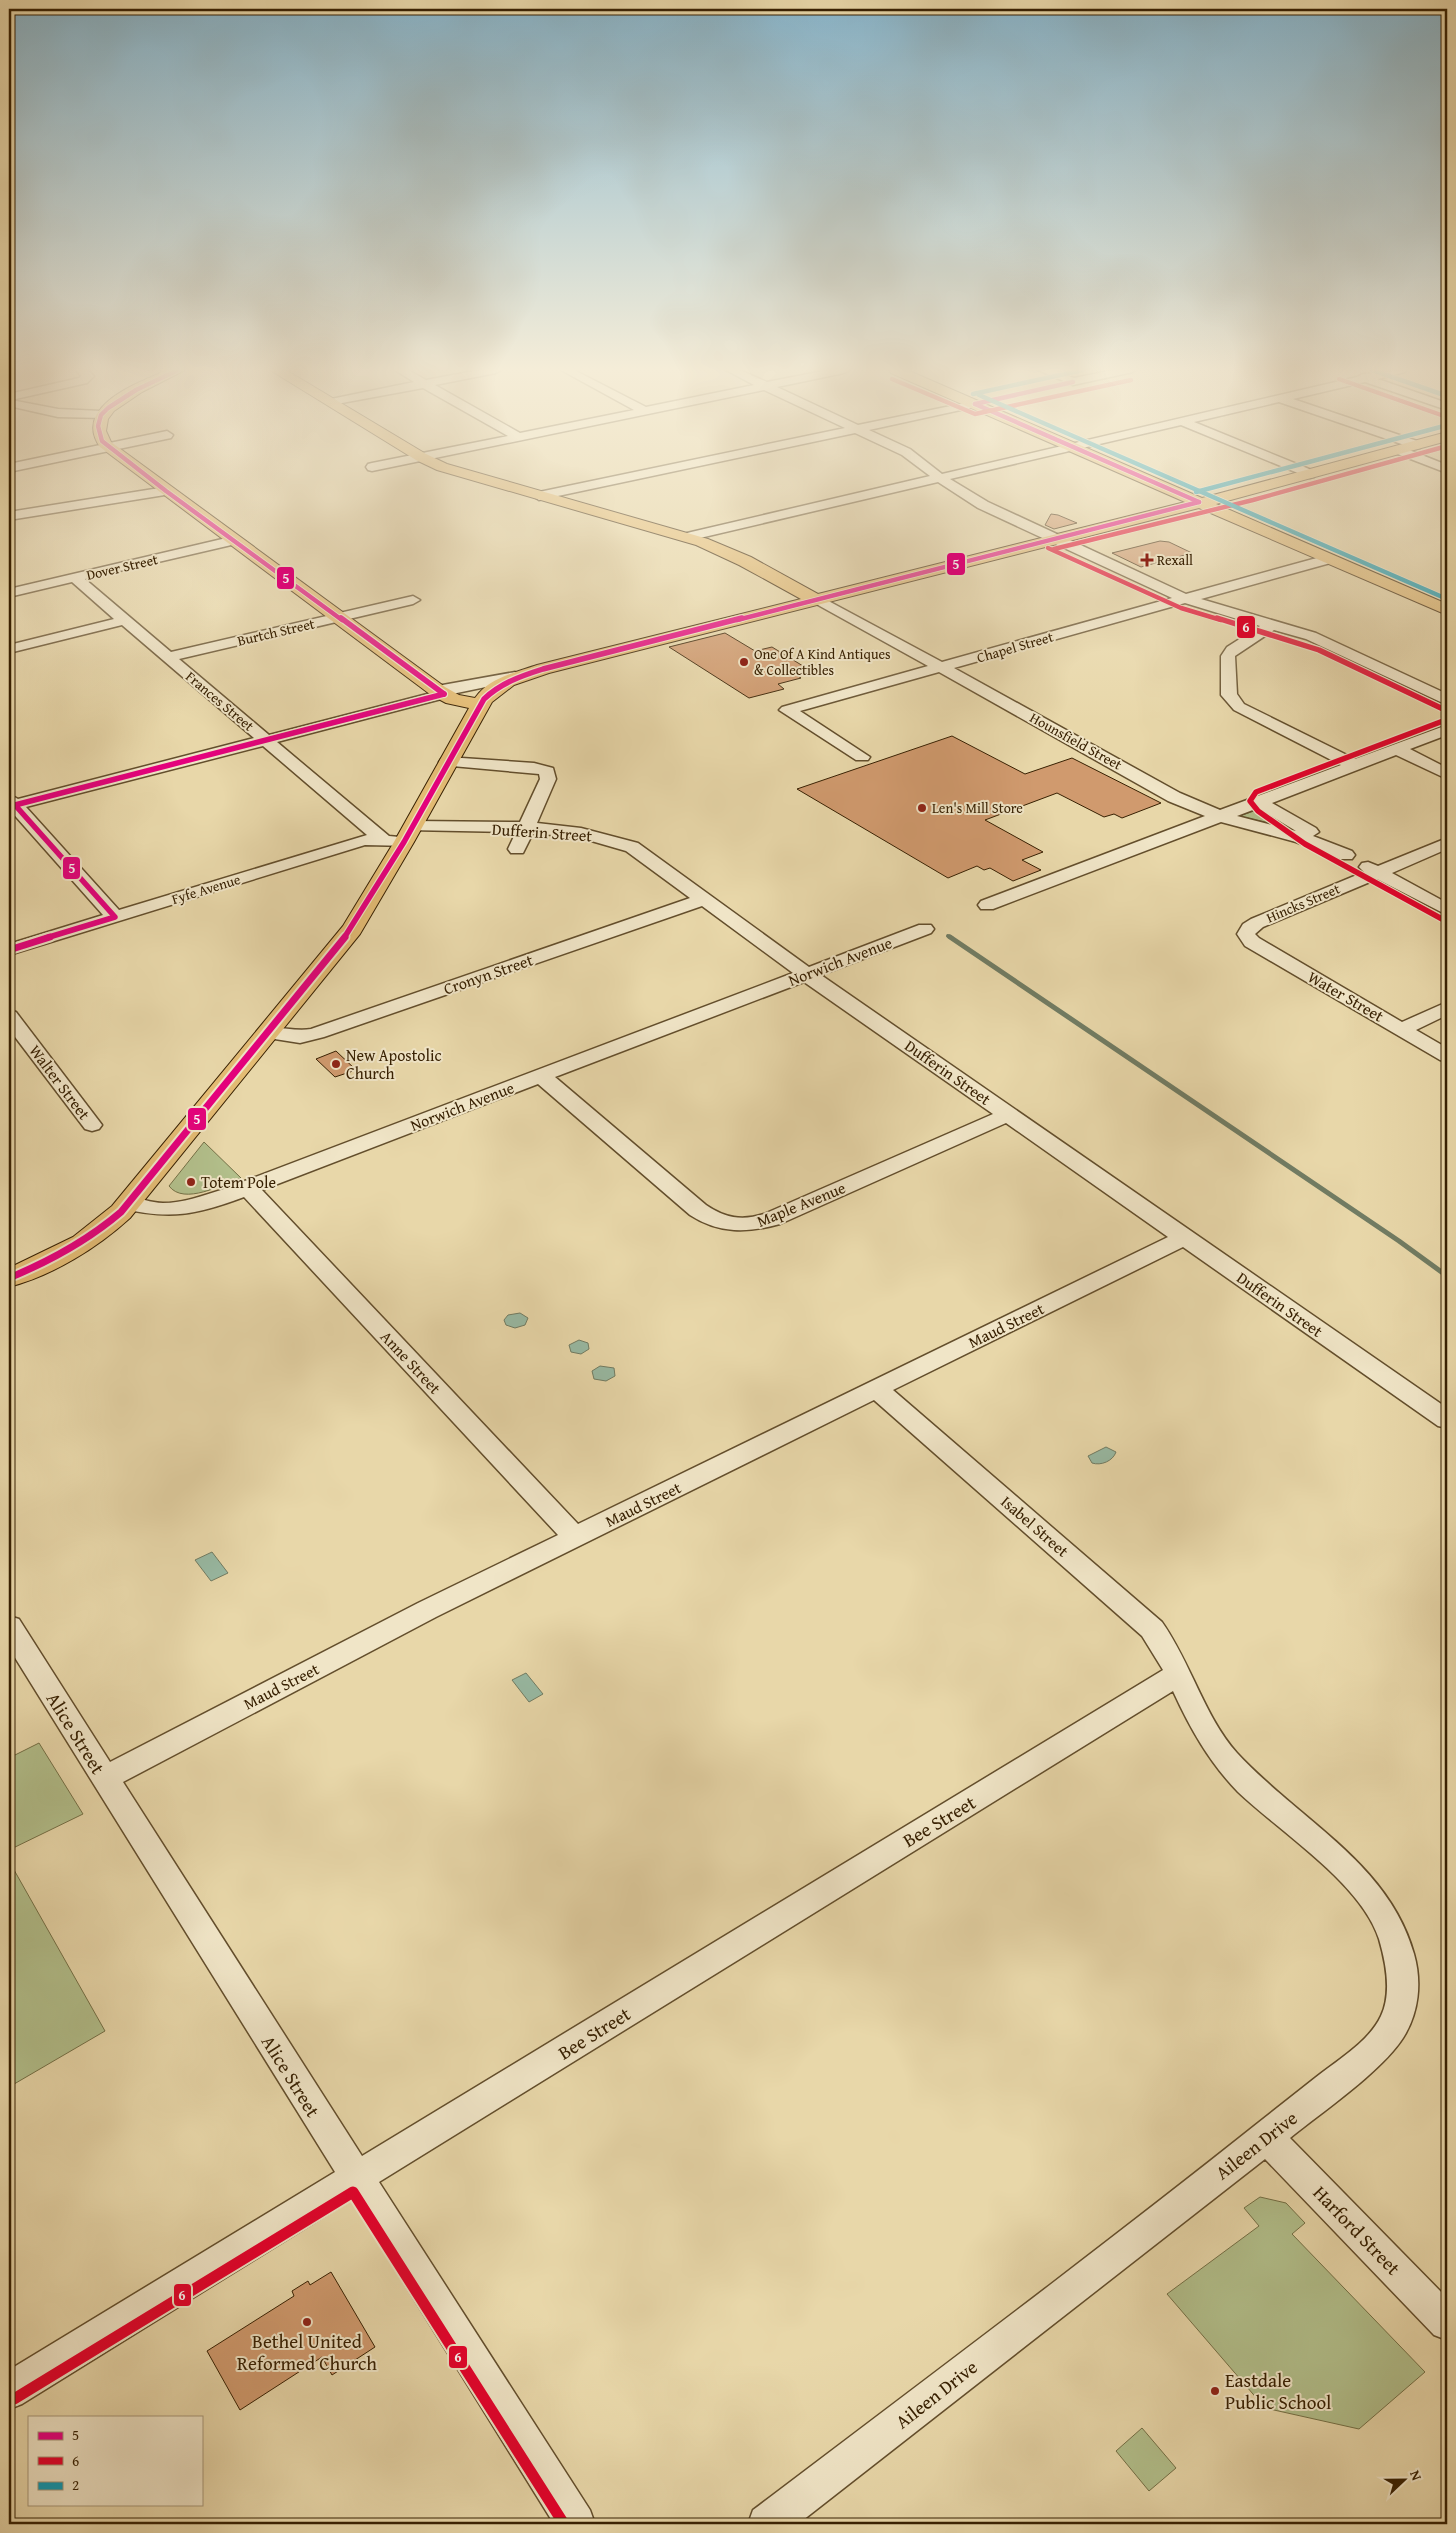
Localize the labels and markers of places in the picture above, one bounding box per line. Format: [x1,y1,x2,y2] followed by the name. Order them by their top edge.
[1157,550,1193,570] place label: Rexall
[1141,554,1153,566] marker: Rexall
[754,644,891,680] place label: One Of A Kind Antiques & Collectibles
[738,656,750,668] marker: One Of A Kind Antiques & Collectibles
[932,798,1023,818] place label: Len's Mill Store
[916,802,928,814] marker: Len's Mill Store
[346,1043,442,1085] place label: New Apostolic Church
[330,1058,342,1070] marker: New Apostolic Church
[201,1170,276,1194] place label: Totem Pole
[185,1176,197,1188] marker: Totem Pole
[301,2316,313,2328] marker: Bethel United Reformed Church
[237,2327,377,2377] place label: Bethel United Reformed Church
[1225,2366,1331,2416] place label: Eastdale Public School
[1209,2385,1221,2397] marker: Eastdale Public School

